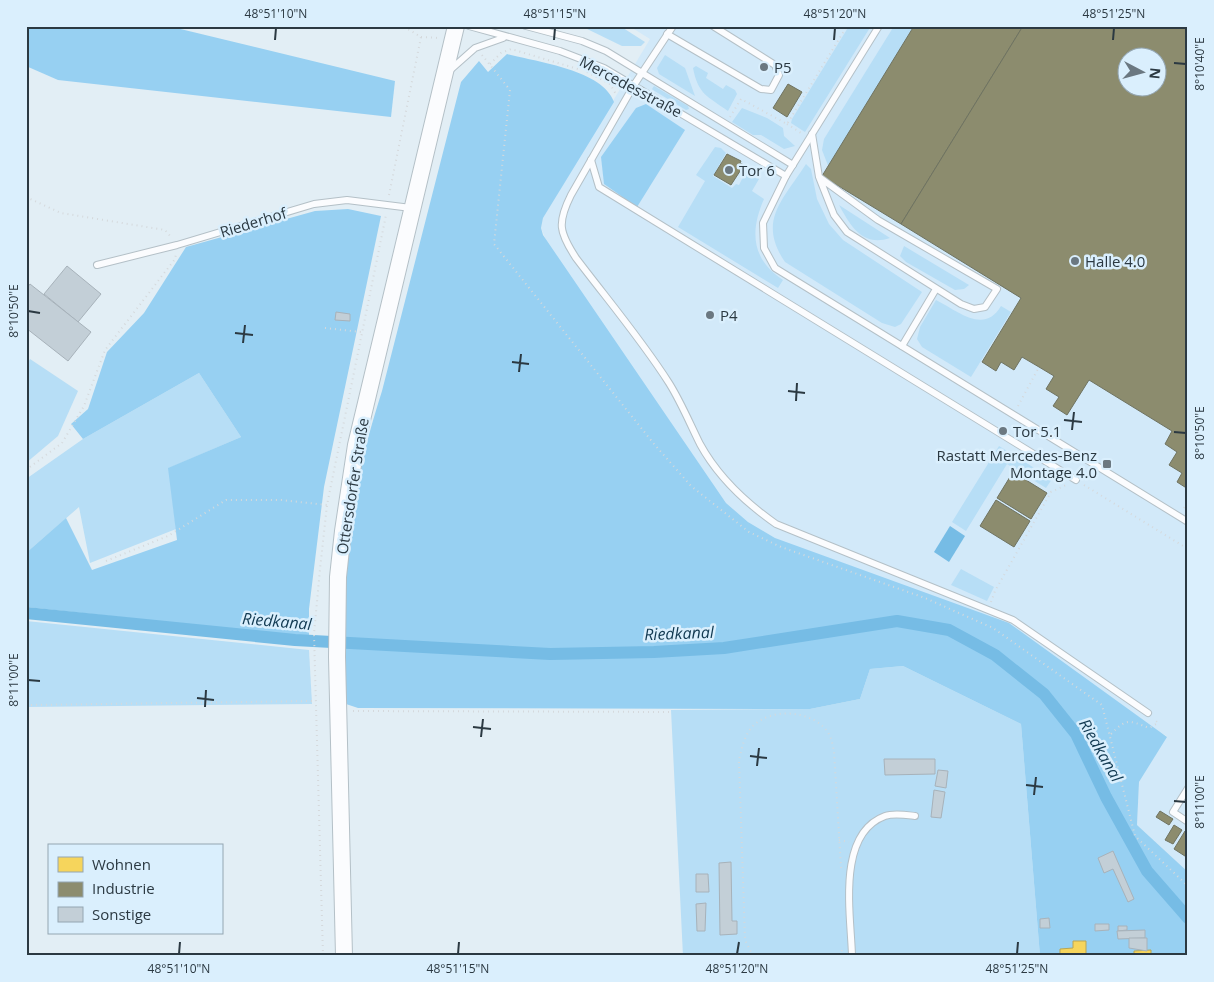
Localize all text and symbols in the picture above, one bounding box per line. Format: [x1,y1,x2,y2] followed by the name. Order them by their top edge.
[245,5,307,22] text: 48°51'10"N
[524,5,586,22] text: 48°51'15"N
[804,5,866,22] text: 48°51'20"N
[1083,5,1145,22] text: 48°51'25"N
[1191,37,1208,91] text: 8°10'40"E
[1116,48,1166,98] north arrow
[576,51,686,121] street label: Mercedesstraße
[774,57,792,77] place label: P5
[758,61,770,73] marker: P5
[1145,67,1165,80] text: N
[739,160,775,180] place label: Tor 6
[723,164,735,176] marker: Tor 6
[217,202,290,242] street label: Riederhof
[1085,251,1145,271] place label: Halle 4.0
[1069,255,1081,267] marker: Halle 4.0
[5,284,22,338] text: 8°10'50"E
[720,305,738,325] place label: P4
[704,309,716,321] marker: P4
[1191,406,1208,460] text: 8°10'50"E
[331,416,373,556] street label: Ottersdorfer Straße
[1013,421,1061,441] place label: Tor 5.1
[997,425,1009,437] marker: Tor 5.1
[936,445,1097,482] place label: Rastatt Mercedes-Benz Montage 4.0
[1101,458,1113,470] marker: Rastatt Mercedes-Benz Montage 4.0
[241,607,314,635] water label: Riedkanal
[644,621,715,645] water label: Riedkanal
[5,653,22,707] text: 8°11'00"E
[1074,714,1128,786] water label: Riedkanal
[1191,775,1208,829] text: 8°11'00"E
[48,844,222,934] legend
[92,854,151,874] text: Wohnen
[92,878,155,898] text: Industrie
[92,904,151,924] text: Sonstige
[148,960,210,977] text: 48°51'10"N
[427,960,489,977] text: 48°51'15"N
[706,960,768,977] text: 48°51'20"N
[986,960,1048,977] text: 48°51'25"N

